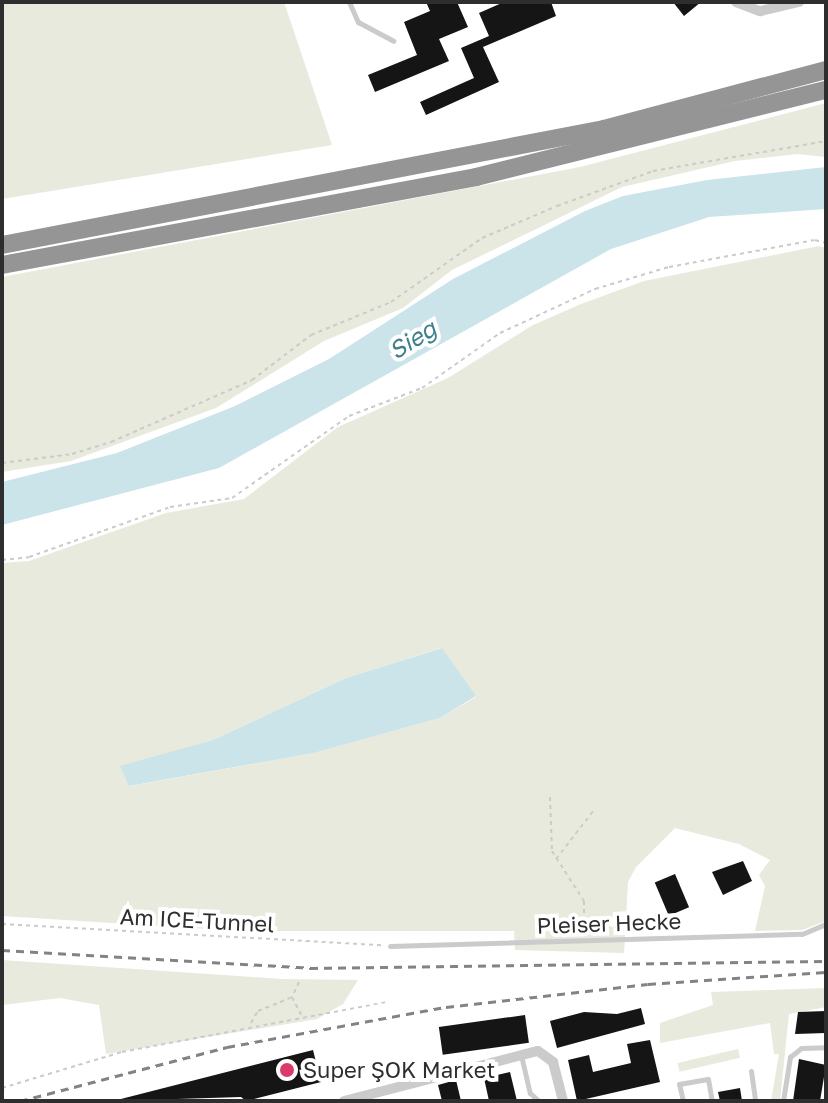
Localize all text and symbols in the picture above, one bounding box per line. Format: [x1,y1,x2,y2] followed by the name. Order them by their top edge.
[383,313,441,365] water label: Sieg
[119,903,275,937] street label: Am ICE-Tunnel
[536,907,682,939] street label: Pleiser Hecke
[303,1057,495,1083] place label: Super ŞOK Market
[278,1061,296,1079] marker: Super ŞOK Market

